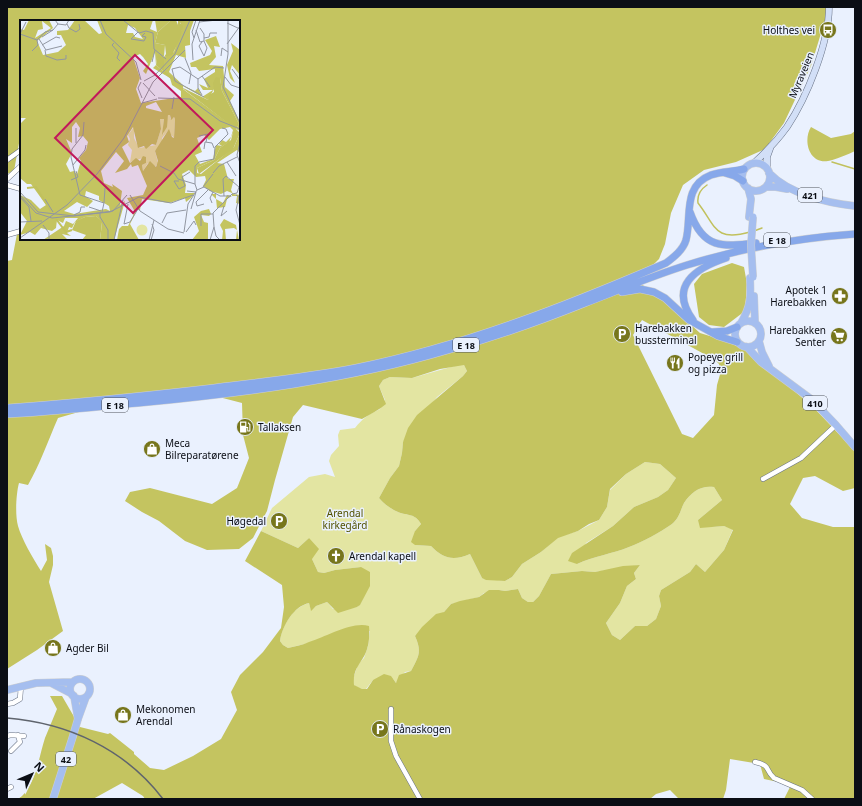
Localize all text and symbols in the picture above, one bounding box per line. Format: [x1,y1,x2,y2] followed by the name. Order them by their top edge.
[20,20,240,240] inset map
[818,20,838,40] bus stop icon: Holthes vei
[763,23,815,37] place label: Holthes vei
[785,50,817,100] street label: Myraveien
[798,188,822,202] road number: 421
[764,233,790,247] road number: E 18
[770,283,827,309] place label: Apotek 1 Harebakken
[830,286,850,306] pharmacy icon: Apotek 1 Harebakken
[635,321,697,347] place label: Harebakken bussterminal
[769,323,826,349] place label: Harebakken Senter
[612,324,632,344] parking icon: Harebakken bussterminal
[829,326,849,346] supermarket icon: Harebakken Senter
[453,338,479,352] road number: E 18
[688,350,743,376] place label: Popeye grill og pizza
[665,353,685,373] restaurant icon: Popeye grill og pizza
[803,396,827,410] road number: 410
[102,398,128,412] road number: E 18
[235,417,255,437] fuel station icon: Tallaksen
[258,420,301,434] place label: Tallaksen
[165,436,239,462] place label: Meca Bilreparatørene
[142,439,162,459] shop icon: Meca Bilreparatørene
[323,506,367,532] park label: Arendal kirkegård
[269,511,289,531] parking icon: Høgedal
[226,514,266,528] place label: Høgedal
[326,546,346,566] church icon: Arendal kapell
[349,549,416,563] place label: Arendal kapell
[43,638,63,658] shop icon: Agder Bil
[66,641,109,655] place label: Agder Bil
[136,702,196,728] place label: Mekonomen Arendal
[113,705,133,725] shop icon: Mekonomen Arendal
[370,719,390,739] parking icon: Rånaskogen
[393,722,451,736] place label: Rånaskogen
[56,752,76,766] road number: 42
[12,754,52,794] north arrow
[31,758,48,775] text: N

